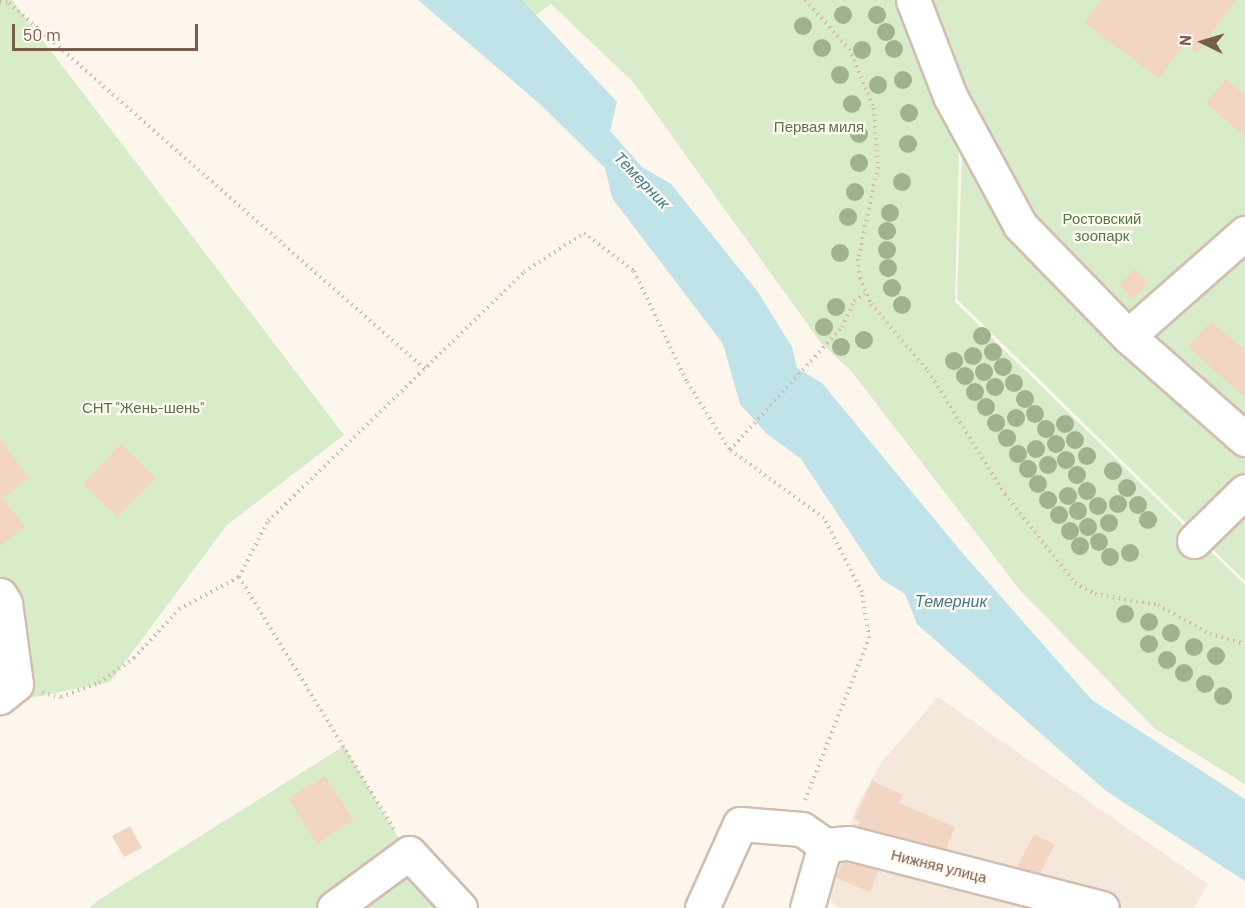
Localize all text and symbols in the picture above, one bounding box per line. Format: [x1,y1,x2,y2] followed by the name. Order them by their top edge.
[15,12,201,50] scale bar
[1173,12,1233,72] north arrow
[23,23,61,45] text: 50 m
[1175,34,1194,47] text: N
[774,118,864,136] park label: Первая миля
[610,147,674,213] water label: Темерник
[1063,209,1141,244] park label: Ростовский зоопарк
[82,399,204,417] park label: СНТ "Жень-шень"
[915,591,987,611] water label: Темерник
[889,845,989,887] street label: Нижняя улица

